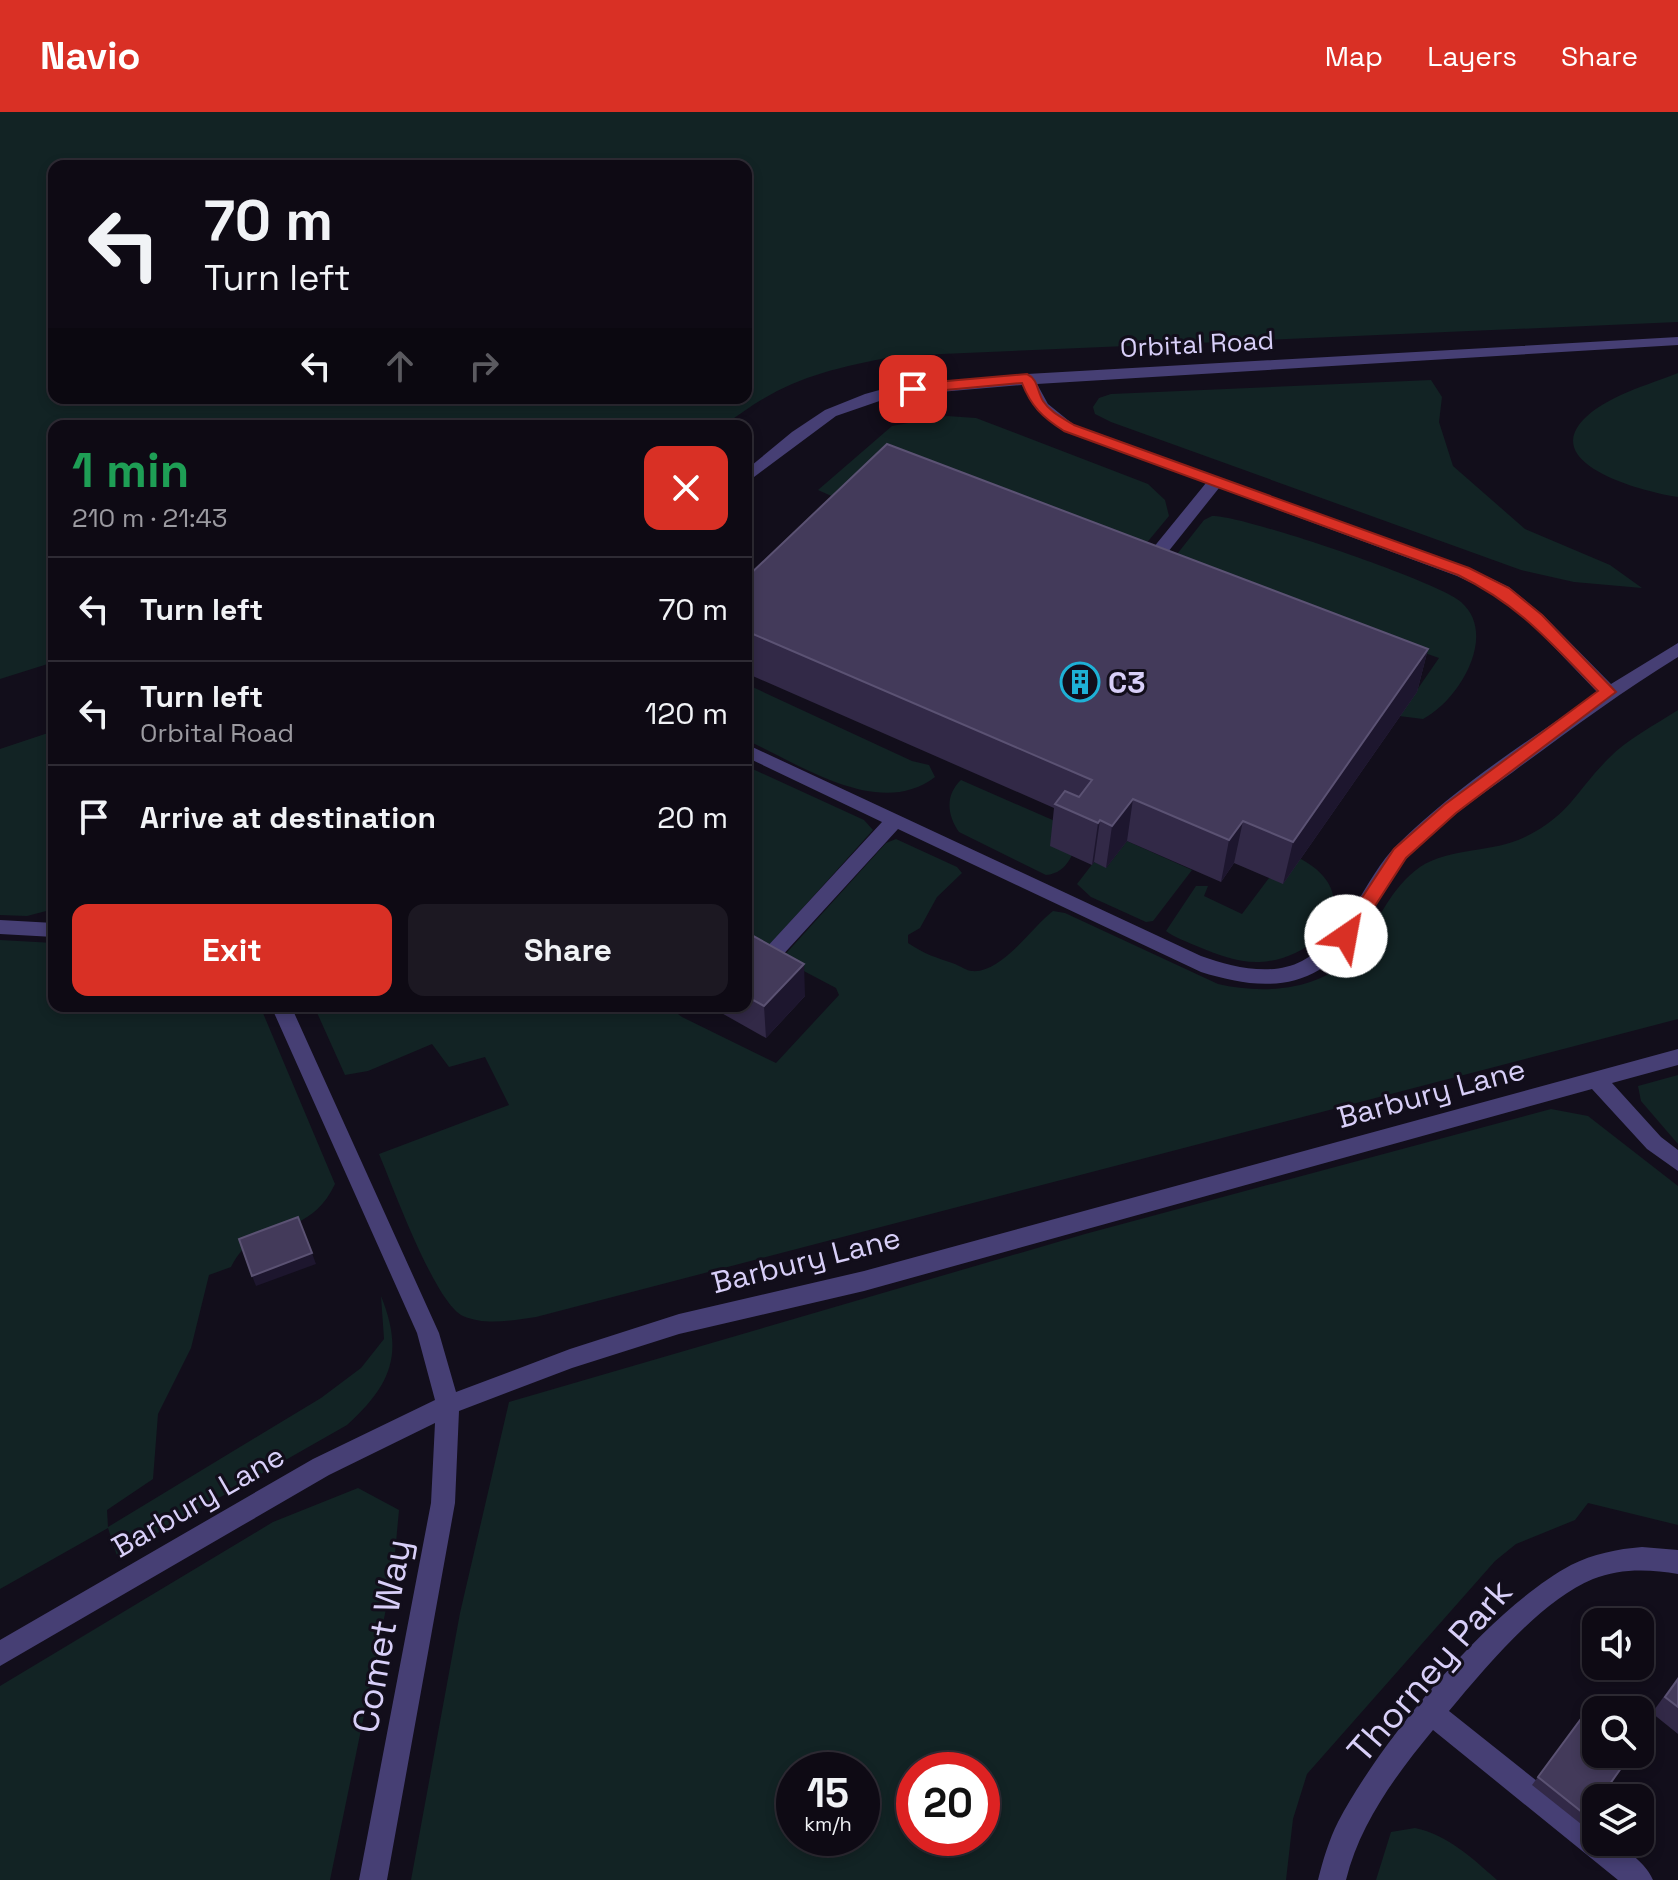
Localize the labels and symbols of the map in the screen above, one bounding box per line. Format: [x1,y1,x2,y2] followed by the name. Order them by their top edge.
[1119,323,1275,365] street label: Orbital Road
[879,355,947,423] pin
[1059,661,1101,703] building icon: C3
[1108,663,1146,702] place label: C3
[1304,894,1388,978] position arrow
[1333,1049,1529,1137] street label: Barbury Lane
[708,1218,904,1302] street label: Barbury Lane
[105,1436,291,1566] street label: Barbury Lane
[342,1536,422,1736] street label: Comet Way
[1338,1570,1522,1772] street label: Thorney Park
[896,1752,1000,1856] speed limit sign: 20

